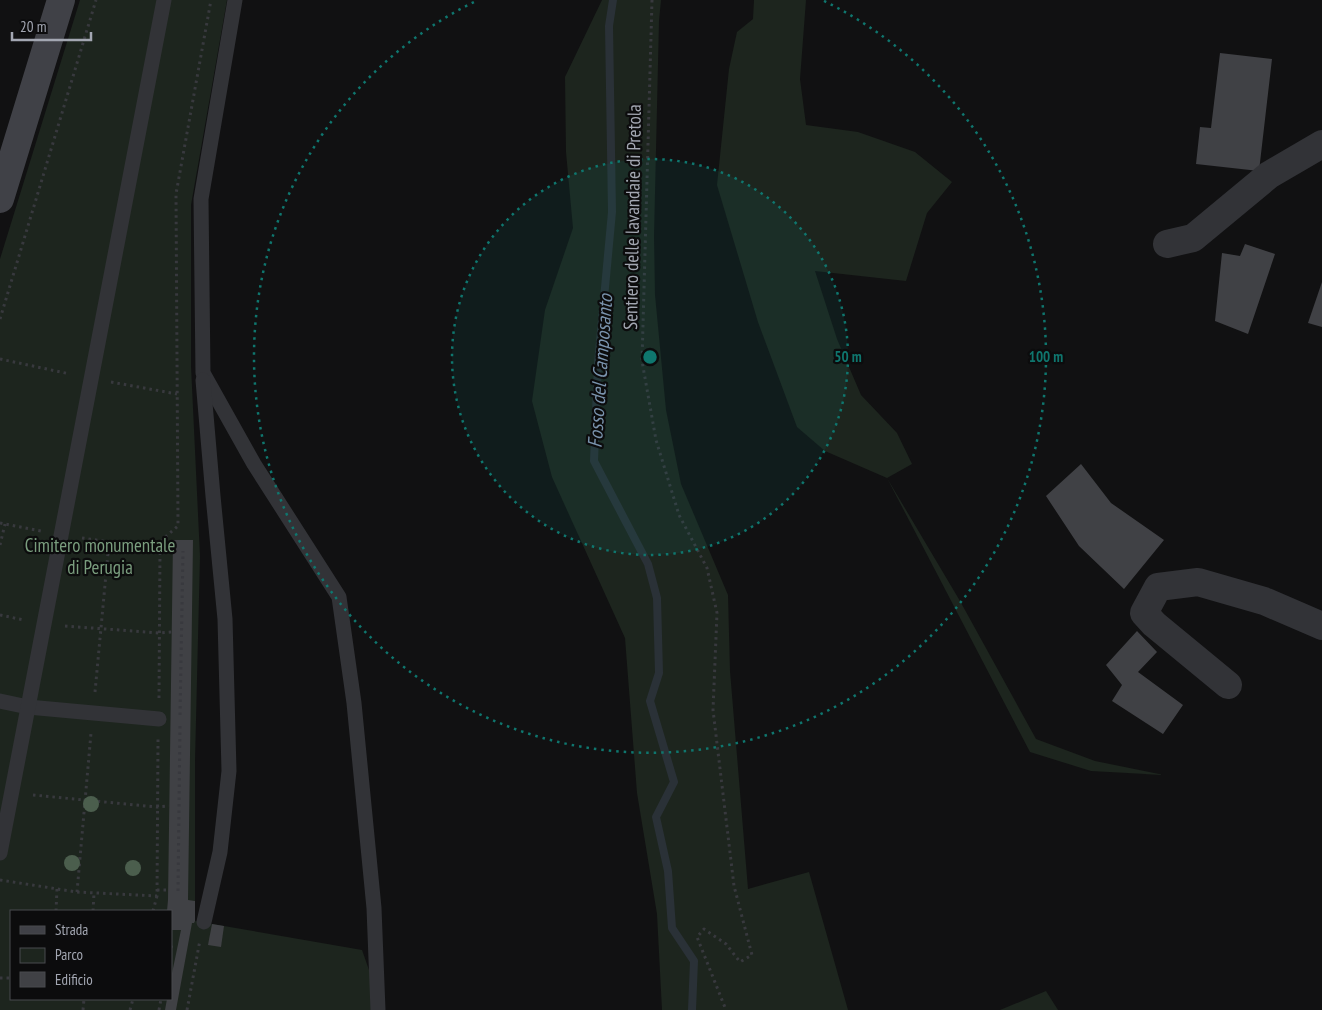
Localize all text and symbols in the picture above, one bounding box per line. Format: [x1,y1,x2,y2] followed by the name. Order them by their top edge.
[12,10,91,42] scale bar
[20,17,46,36] text: 20 m
[618,104,646,330] street label: Sentiero delle lavandaie di Pretola
[582,292,618,449] water label: Fosso del Camposanto
[834,347,862,366] text: 50 m
[1029,347,1063,366] text: 100 m
[641,348,659,366] centre of rings
[25,533,175,579] park label: Cimitero monumentale di Perugia
[10,910,172,1000] legend
[55,920,88,939] text: Strada
[55,945,83,964] text: Parco
[55,970,93,989] text: Edificio

